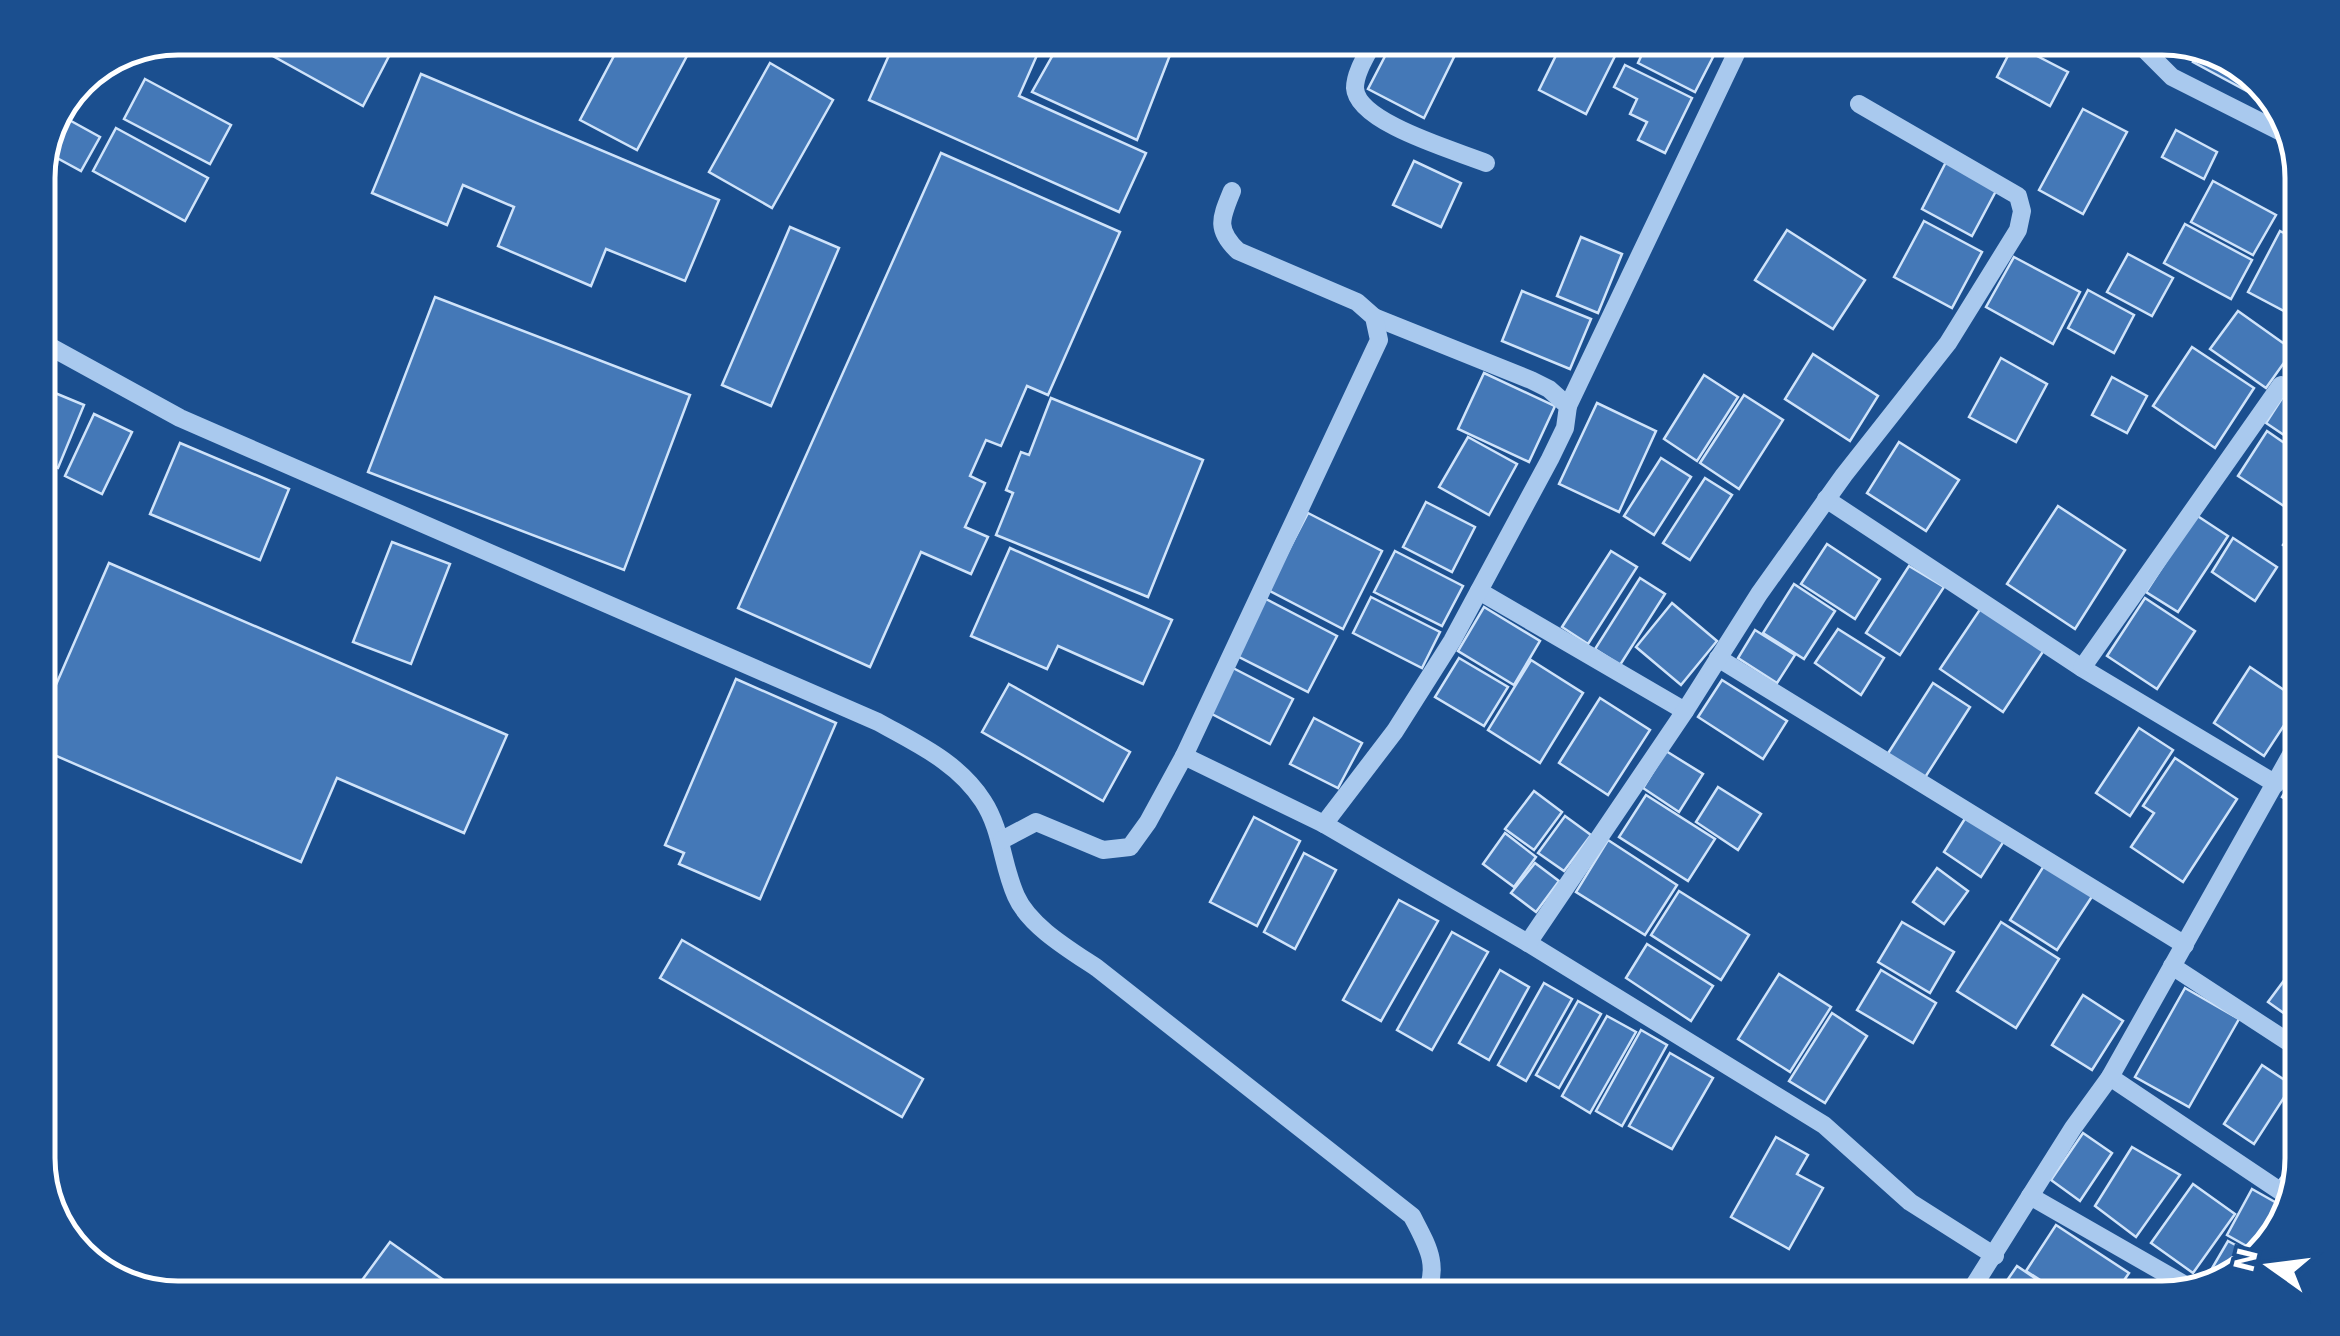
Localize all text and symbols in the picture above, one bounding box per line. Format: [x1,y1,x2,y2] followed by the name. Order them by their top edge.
[2220,1216,2320,1316] north arrow
[2227,1245,2265,1275] text: N

